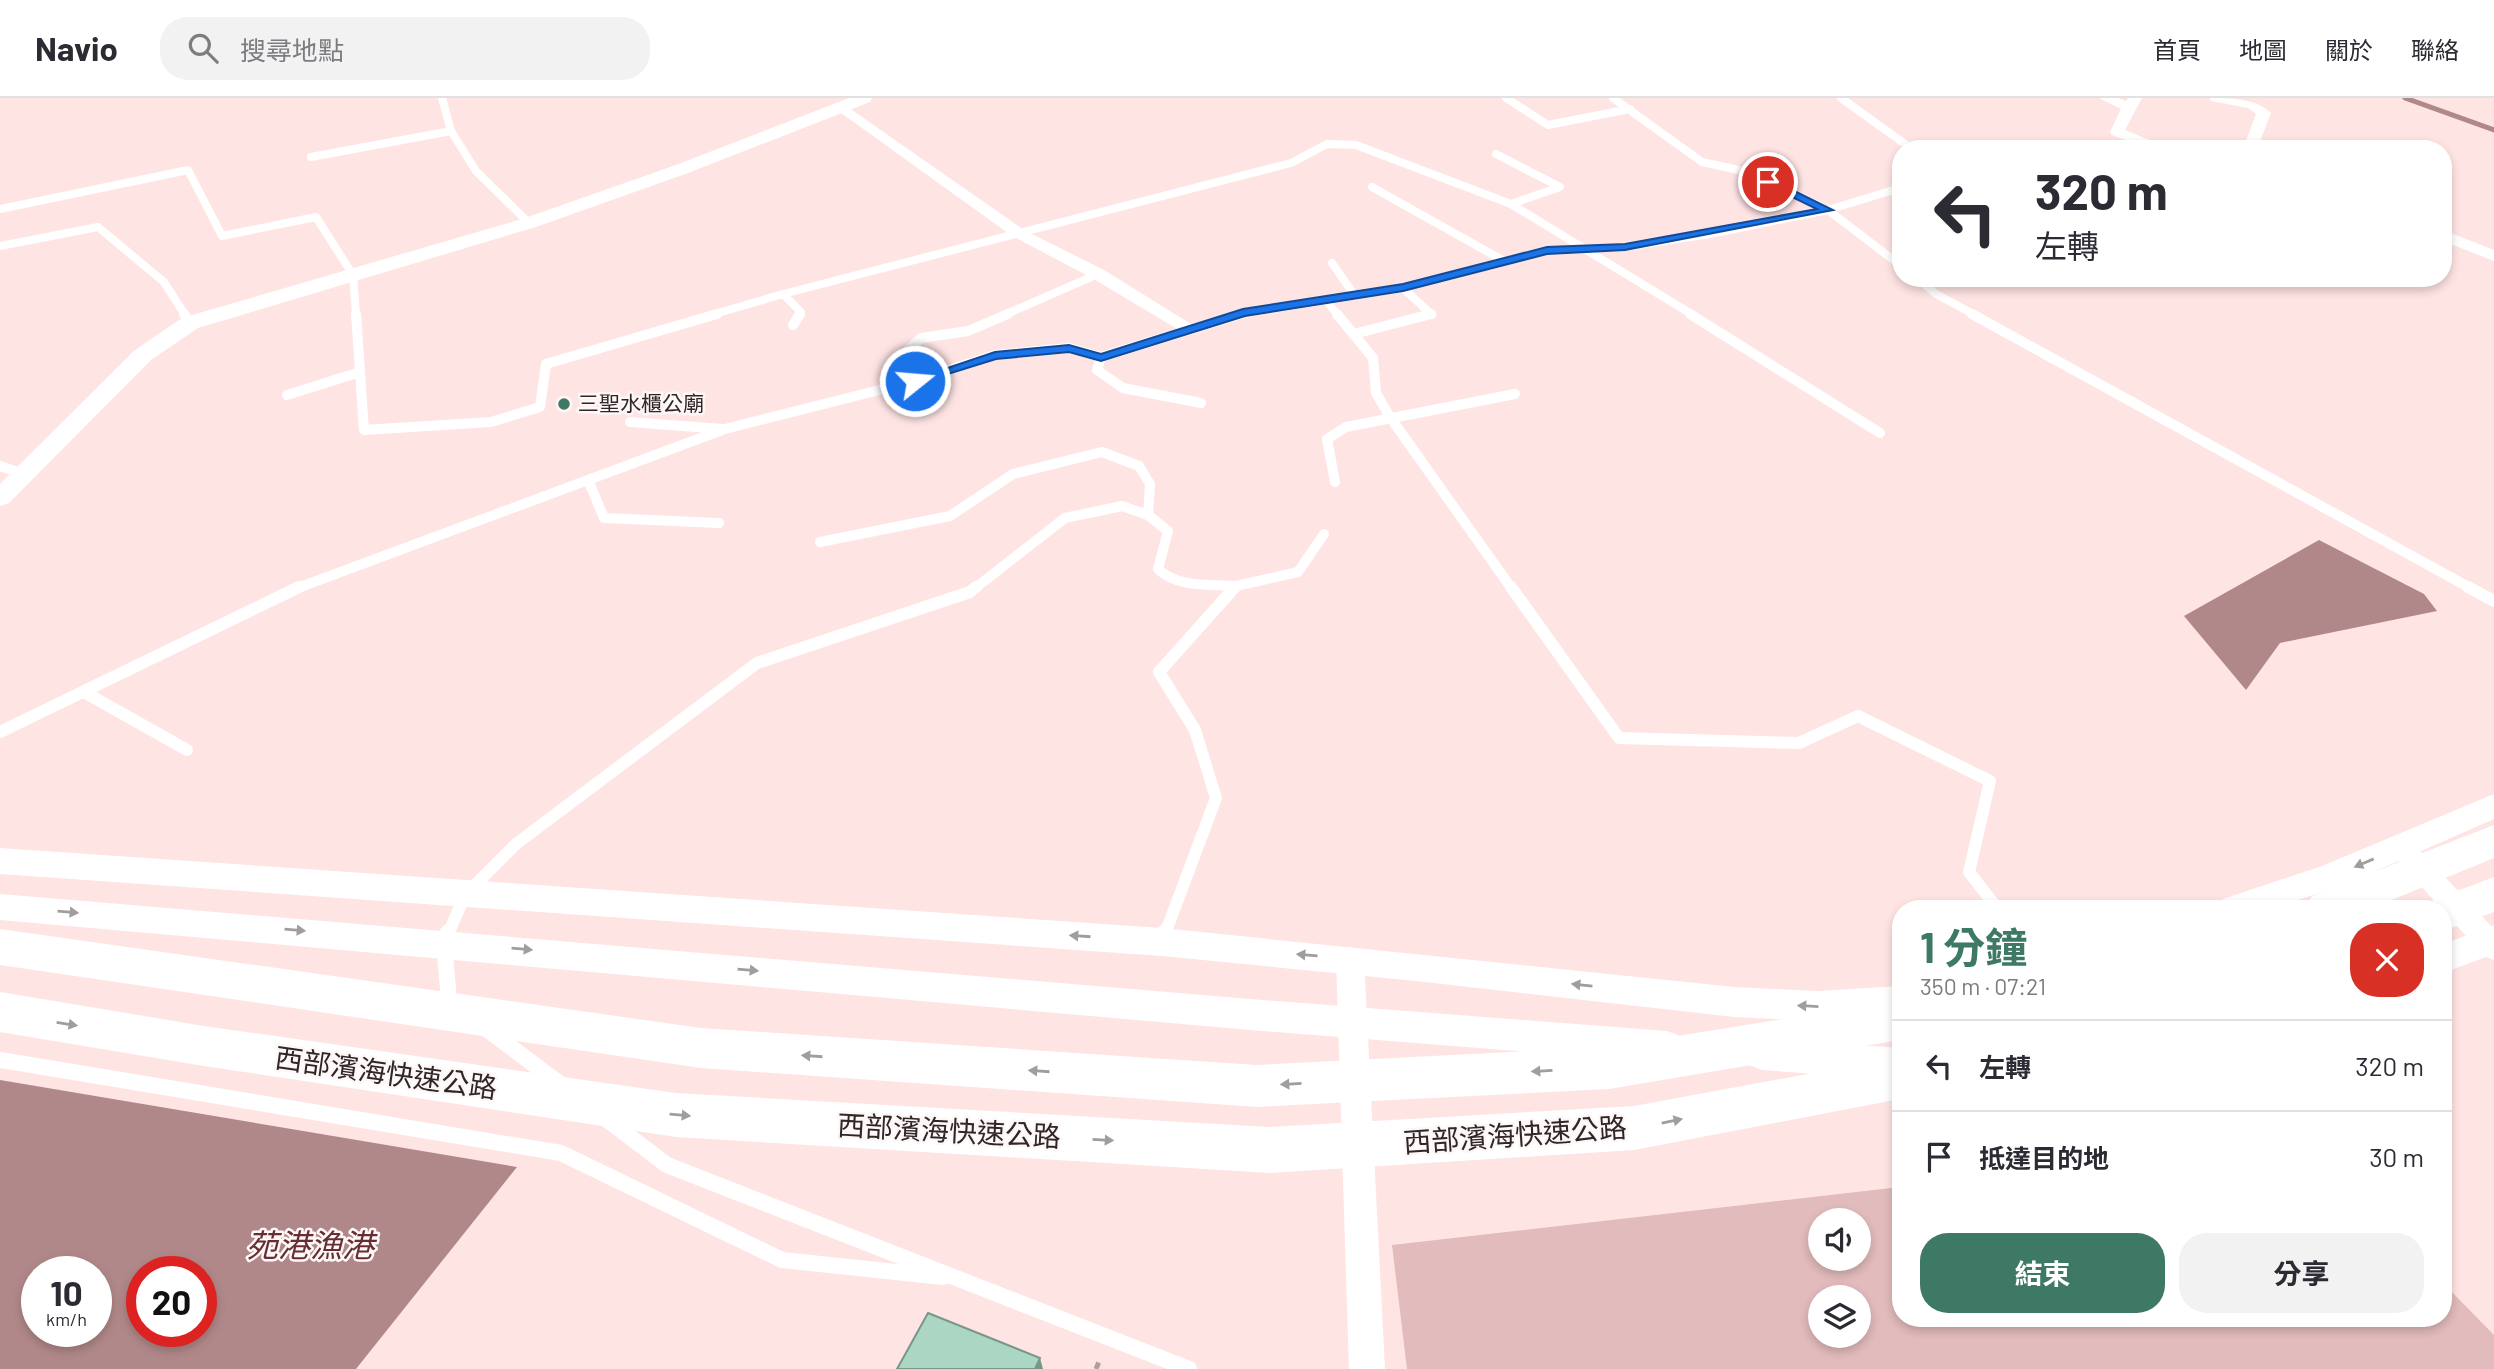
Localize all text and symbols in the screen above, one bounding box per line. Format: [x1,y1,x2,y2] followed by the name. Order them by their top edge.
[160,17,650,80] search box
[35,28,118,68] text: Navio
[184,29,222,67] icon: search
[240,34,344,65] text: 搜尋地點
[2153,35,2201,64] text: 首頁
[2239,35,2287,64] text: 地圖
[2325,35,2373,64] text: 關於
[2411,35,2459,64] text: 聯絡
[1738,152,1798,212] pin
[2035,161,2168,220] text: 320 m
[1749,163,1787,201] icon: arrive
[1920,168,2011,259] icon: left
[2035,226,2099,264] text: 左轉
[878,344,952,418] position arrow
[578,390,704,415] place label: 三聖水櫃公廟
[556,396,572,412] marker: 三聖水櫃公廟
[2353,857,2374,868] one-way arrow
[57,907,79,918] one-way arrow
[1920,921,2027,971] text: 1 分鐘
[2350,923,2424,997] button: close
[284,925,306,936] one-way arrow
[1069,930,1091,941] one-way arrow
[511,944,533,955] one-way arrow
[1296,949,1318,960] one-way arrow
[737,964,759,975] one-way arrow
[1920,972,2046,1000] text: 350 m · 07:21
[1571,979,1593,990] one-way arrow
[1797,1000,1819,1011] one-way arrow
[56,1018,78,1029] one-way arrow
[273,1040,499,1104] street label: 西部濱海快速公路
[1920,1047,1958,1085] icon: left
[801,1050,823,1061] one-way arrow
[2355,1050,2424,1081] text: 320 m
[1979,1051,2031,1082] text: 左轉
[1028,1065,1050,1076] one-way arrow
[1531,1066,1553,1077] one-way arrow
[1279,1079,1301,1090] one-way arrow
[836,1107,1062,1153] street label: 西部濱海快速公路
[1402,1109,1628,1159] street label: 西部濱海快速公路
[669,1110,691,1121] one-way arrow
[1661,1115,1683,1126] one-way arrow
[1092,1135,1114,1146] one-way arrow
[1920,1138,1958,1176] icon: arrive
[2369,1141,2424,1172] text: 30 m
[1979,1142,2109,1173] text: 抵達目的地
[1808,1208,1871,1348] map controls
[1808,1208,1871,1271] button: sound
[246,1225,378,1263] water label: 苑港漁港
[1920,1233,2165,1313] button: 結束
[2179,1233,2424,1313] button: 分享
[126,1256,217,1347] speed limit sign: 20
[50,1271,83,1313] text: 10
[1808,1285,1871,1348] button: layers
[46,1308,87,1330] text: km/h

